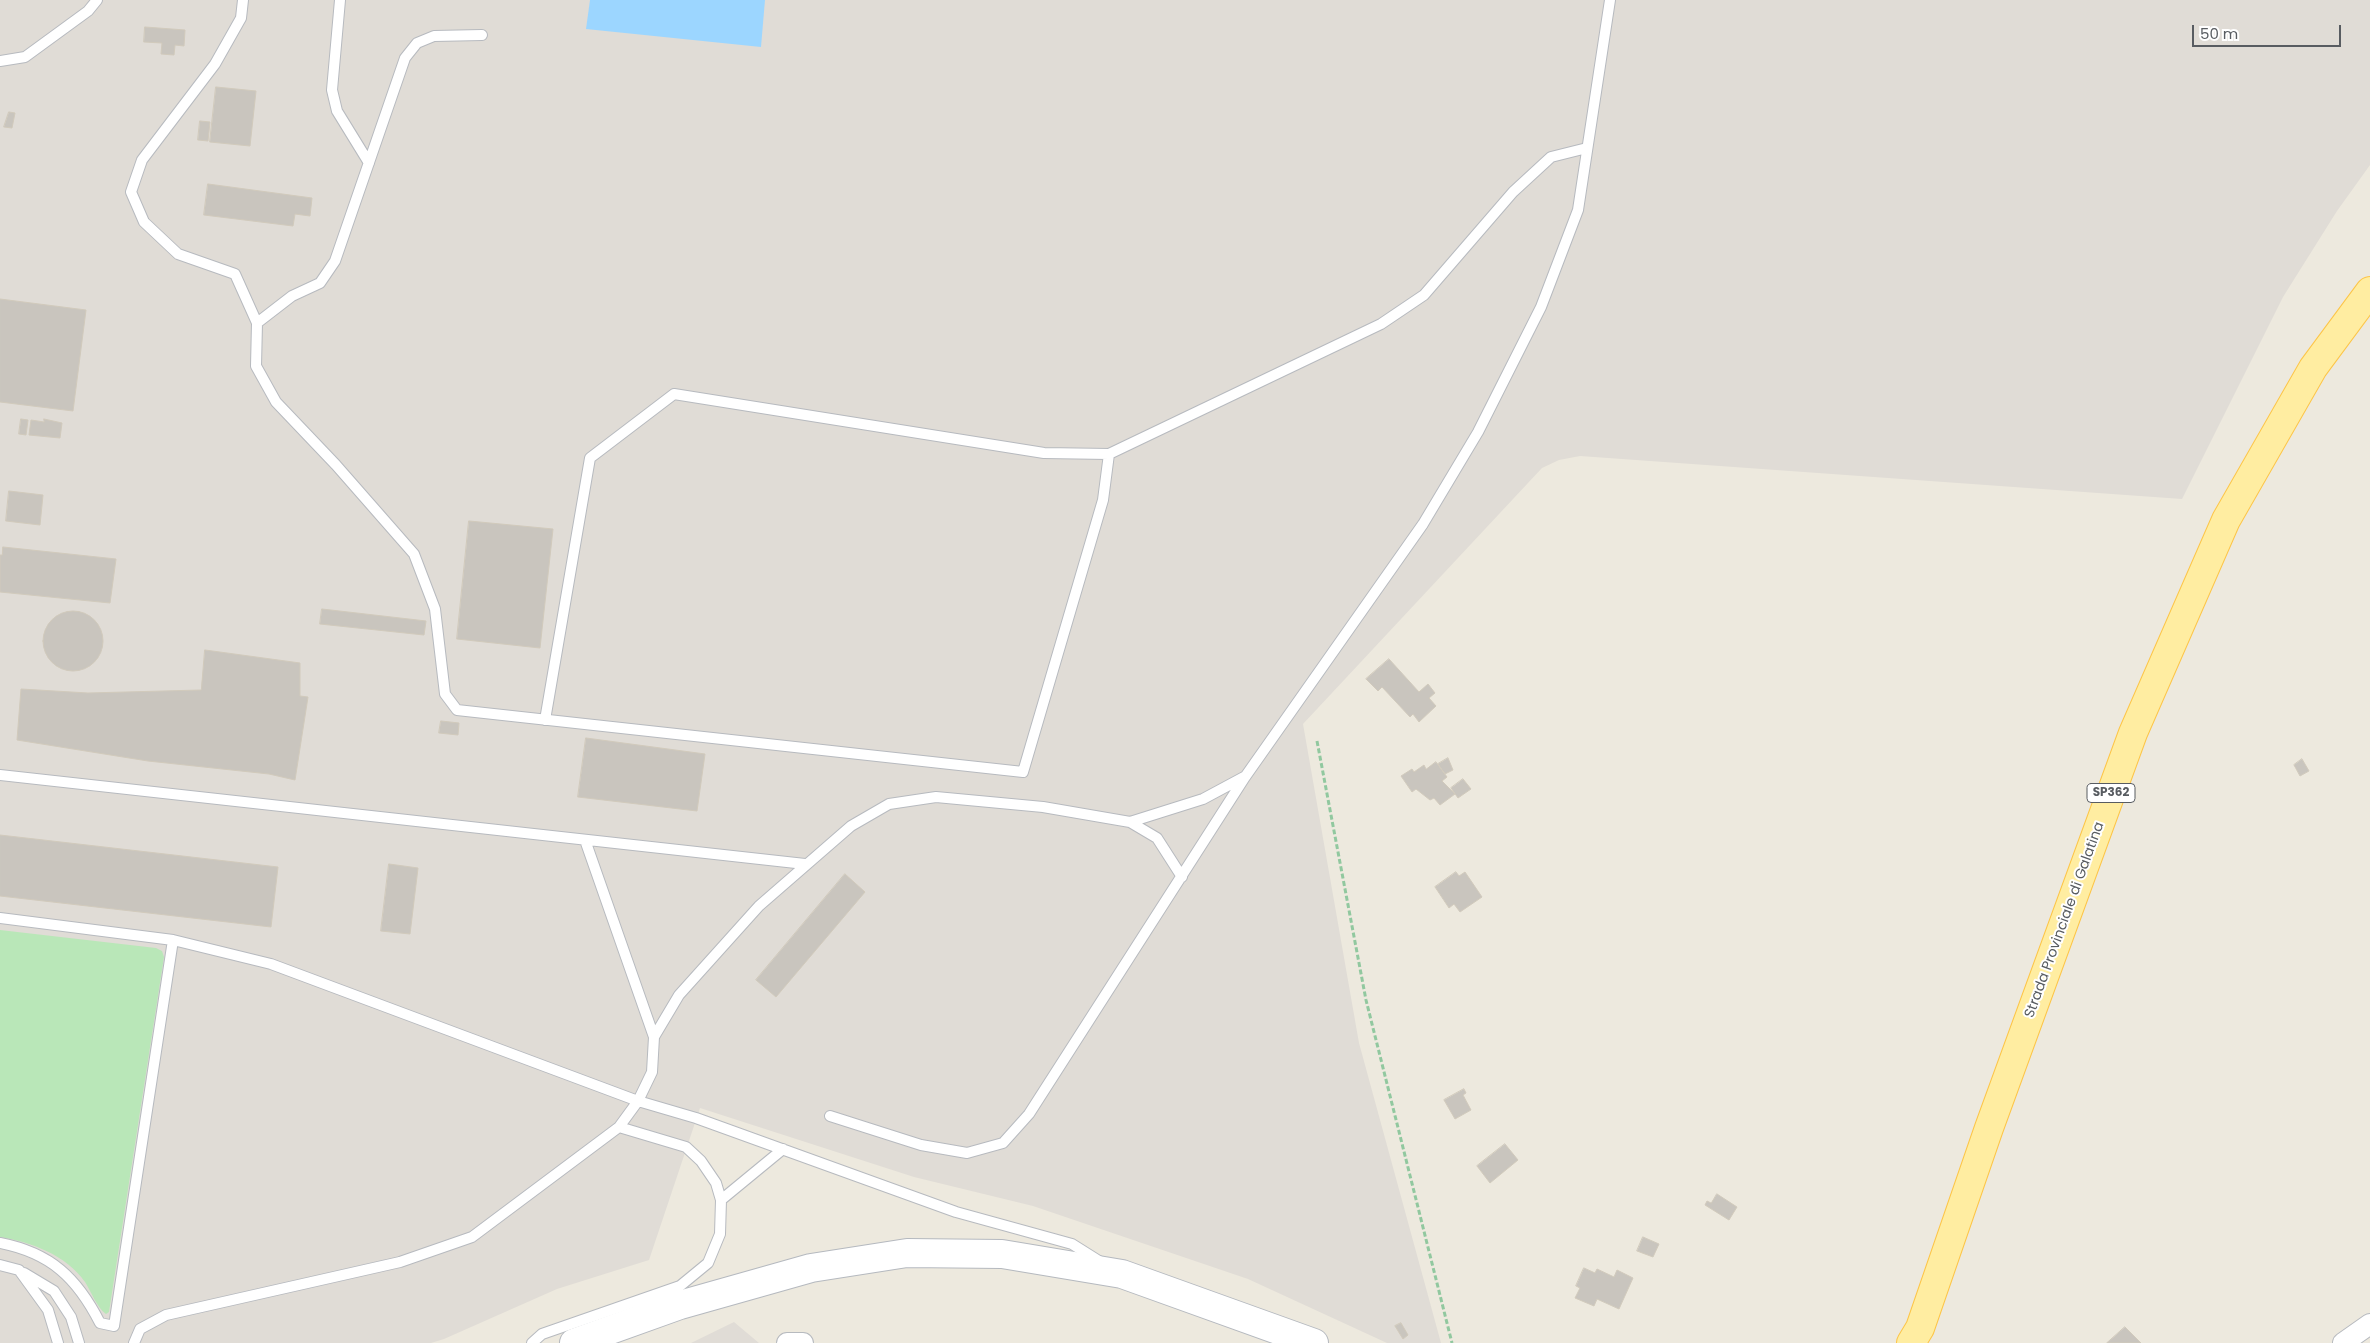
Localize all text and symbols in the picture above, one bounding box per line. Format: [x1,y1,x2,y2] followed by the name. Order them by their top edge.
[2195,15,2344,47] scale bar
[2200,23,2238,44] text: 50 m
[2087,784,2135,802] road number: SP362
[2022,820,2108,1020] street label: Strada Provinciale di Galatina

